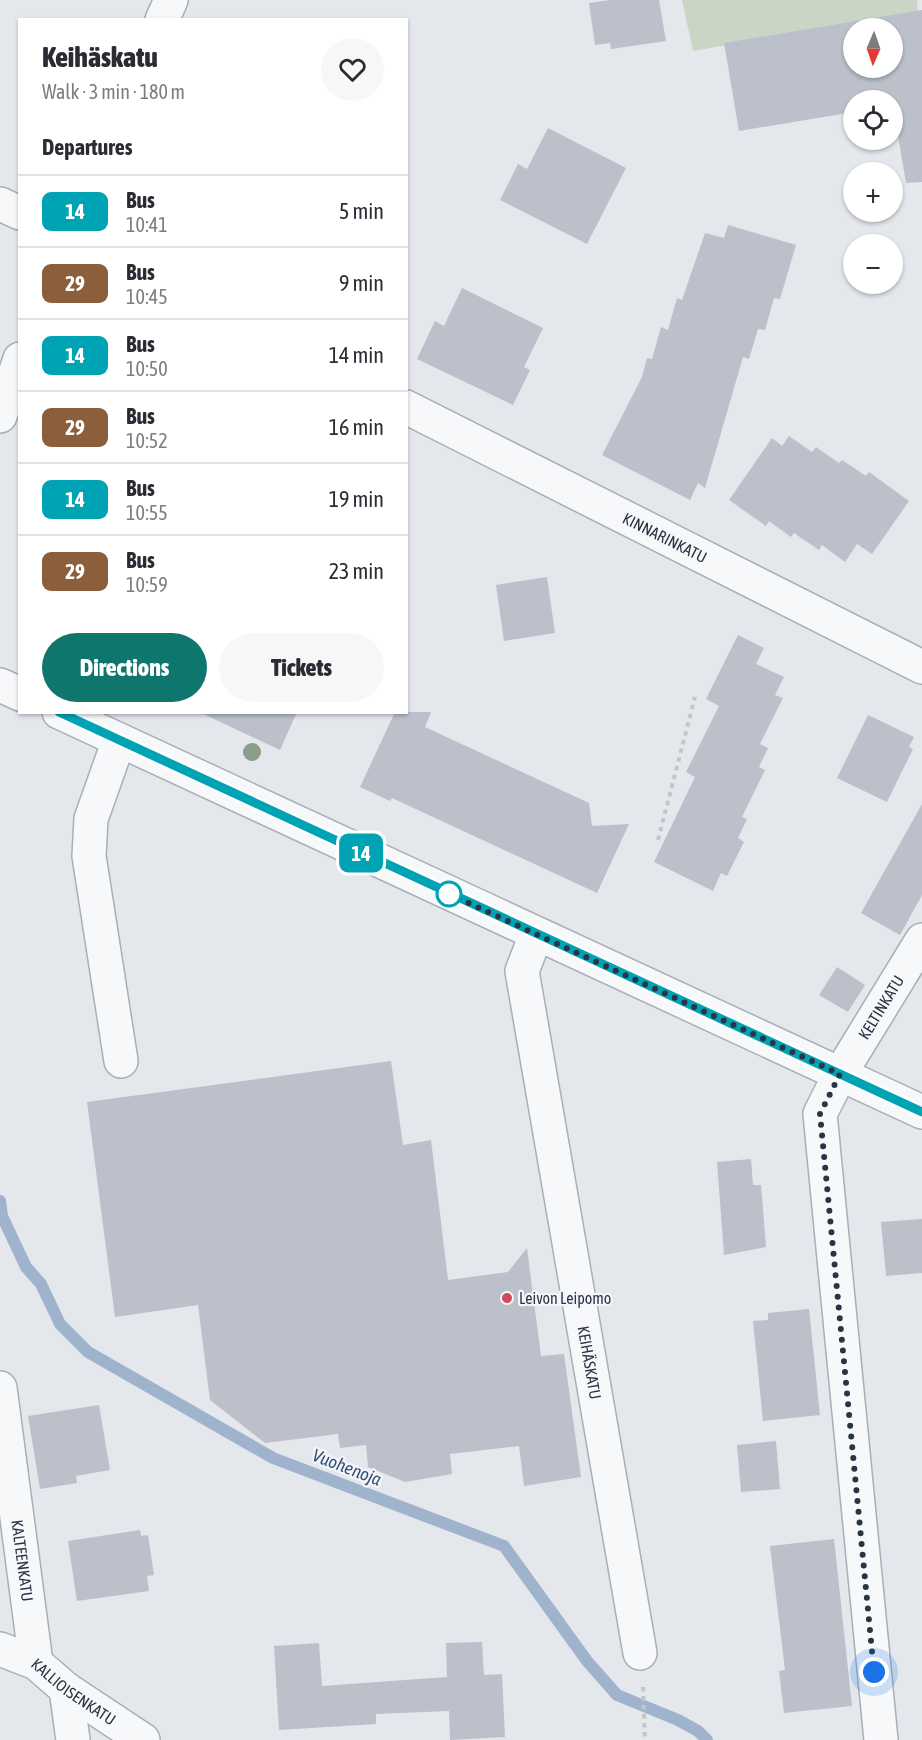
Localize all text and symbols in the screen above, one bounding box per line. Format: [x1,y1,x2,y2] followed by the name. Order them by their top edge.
[843,18,903,78] north arrow
[843,18,903,294] map controls
[321,38,384,101] button: heart
[42,41,158,73] text: Keihäskatu
[42,80,185,103] text: Walk · 3 min · 180 m
[843,90,903,150] button: locate
[42,134,132,160] text: Departures
[843,162,903,222] button: +
[126,187,155,213] text: Bus
[339,198,384,224] text: 5 min
[65,199,85,223] text: 14
[126,213,168,236] text: 10:41
[843,234,903,294] button: −
[126,259,155,285] text: Bus
[339,270,384,296] text: 9 min
[65,271,85,295] text: 29
[126,285,168,308] text: 10:45
[126,331,155,357] text: Bus
[329,342,384,368] text: 14 min
[65,343,85,367] text: 14
[126,357,168,380] text: 10:50
[126,403,155,429] text: Bus
[329,414,384,440] text: 16 min
[65,415,85,439] text: 29
[126,429,168,452] text: 10:52
[126,475,155,501] text: Bus
[329,486,384,512] text: 19 min
[65,487,85,511] text: 14
[126,501,168,524] text: 10:55
[620,509,710,566] street label: KINNARINKATU
[126,547,155,573] text: Bus
[329,558,384,584] text: 23 min
[65,559,85,583] text: 29
[126,573,168,596] text: 10:59
[42,633,207,702] button: Directions
[219,633,384,702] button: Tickets
[334,834,388,872] line badge: 14
[351,841,371,865] text: 14
[436,881,462,907] unlabelled marker
[855,972,907,1042] street label: KELTINKATU
[519,1289,611,1308] place label: Leivon Leipomo
[500,1291,514,1305] marker: Leivon Leipomo
[575,1324,605,1401] street label: KEIHÄSKATU
[309,1444,385,1490] water label: Vuohenoja
[8,1519,37,1602] street label: KALTEENKATU
[28,1654,119,1728] street label: KALLIOISENKATU
[859,1657,889,1687] your location

